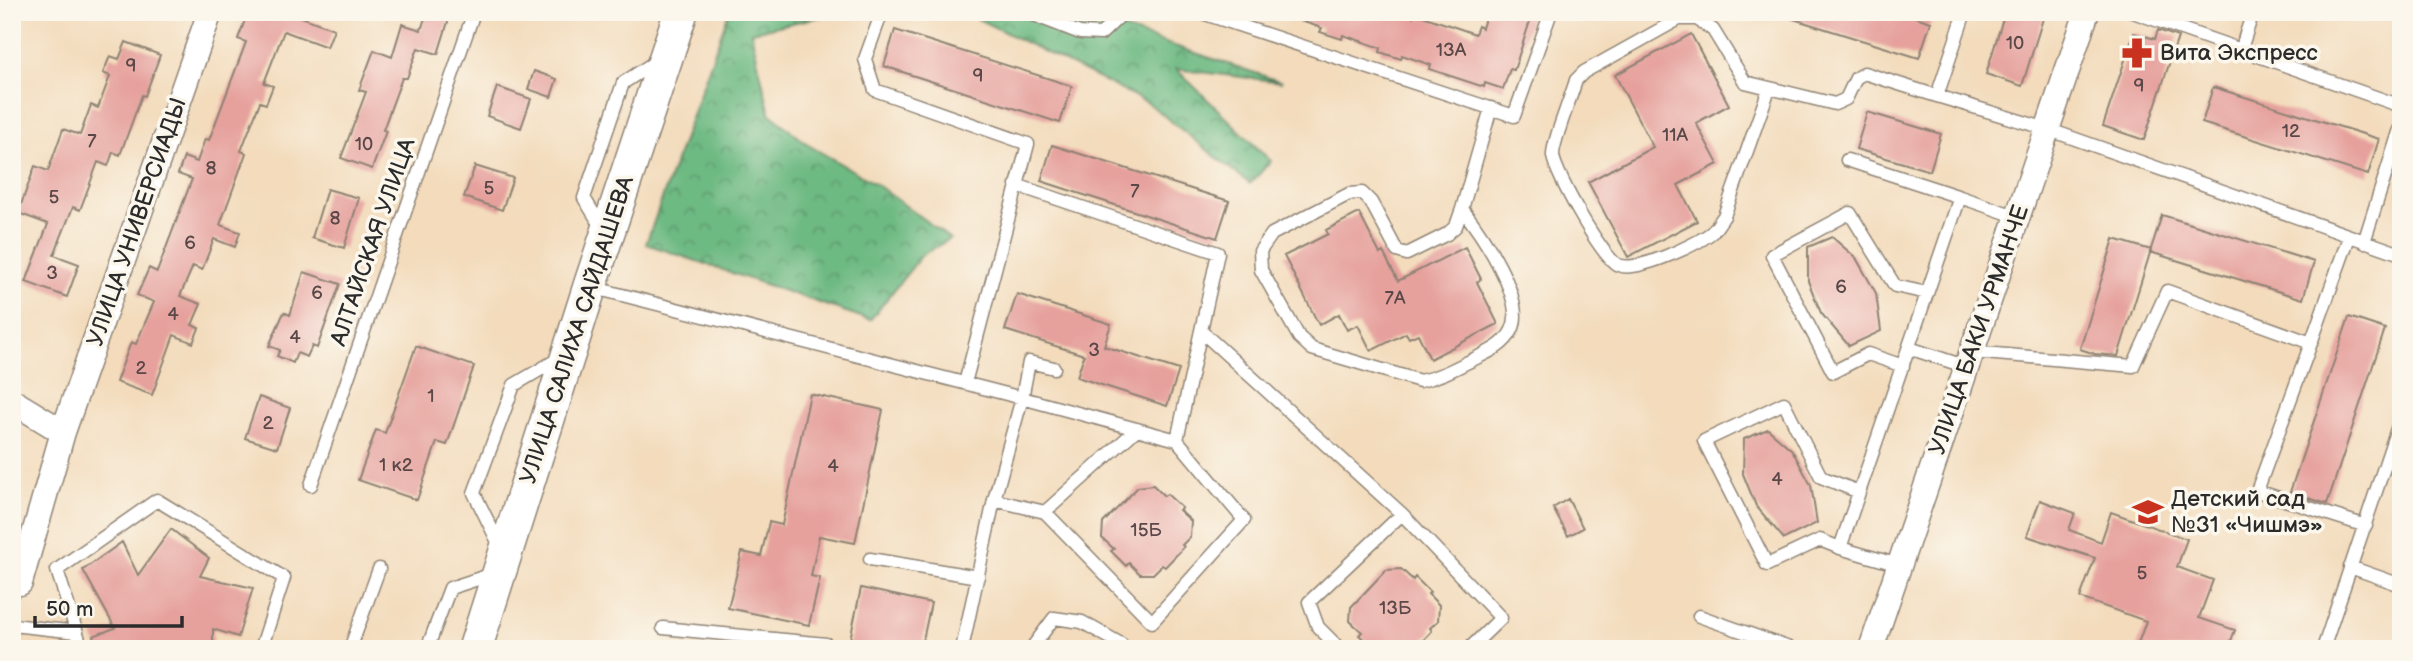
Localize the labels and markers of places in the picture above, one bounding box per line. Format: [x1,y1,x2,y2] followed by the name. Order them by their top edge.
[2120,36,2154,70] pharmacy icon: Вита Экспресс
[2160,39,2318,67] place label: Вита Экспресс
[2171,485,2323,539] place label: Детский сад №31 «Чишмэ»
[2131,495,2165,529] school or university icon: Детский сад №31 «Чишмэ»

